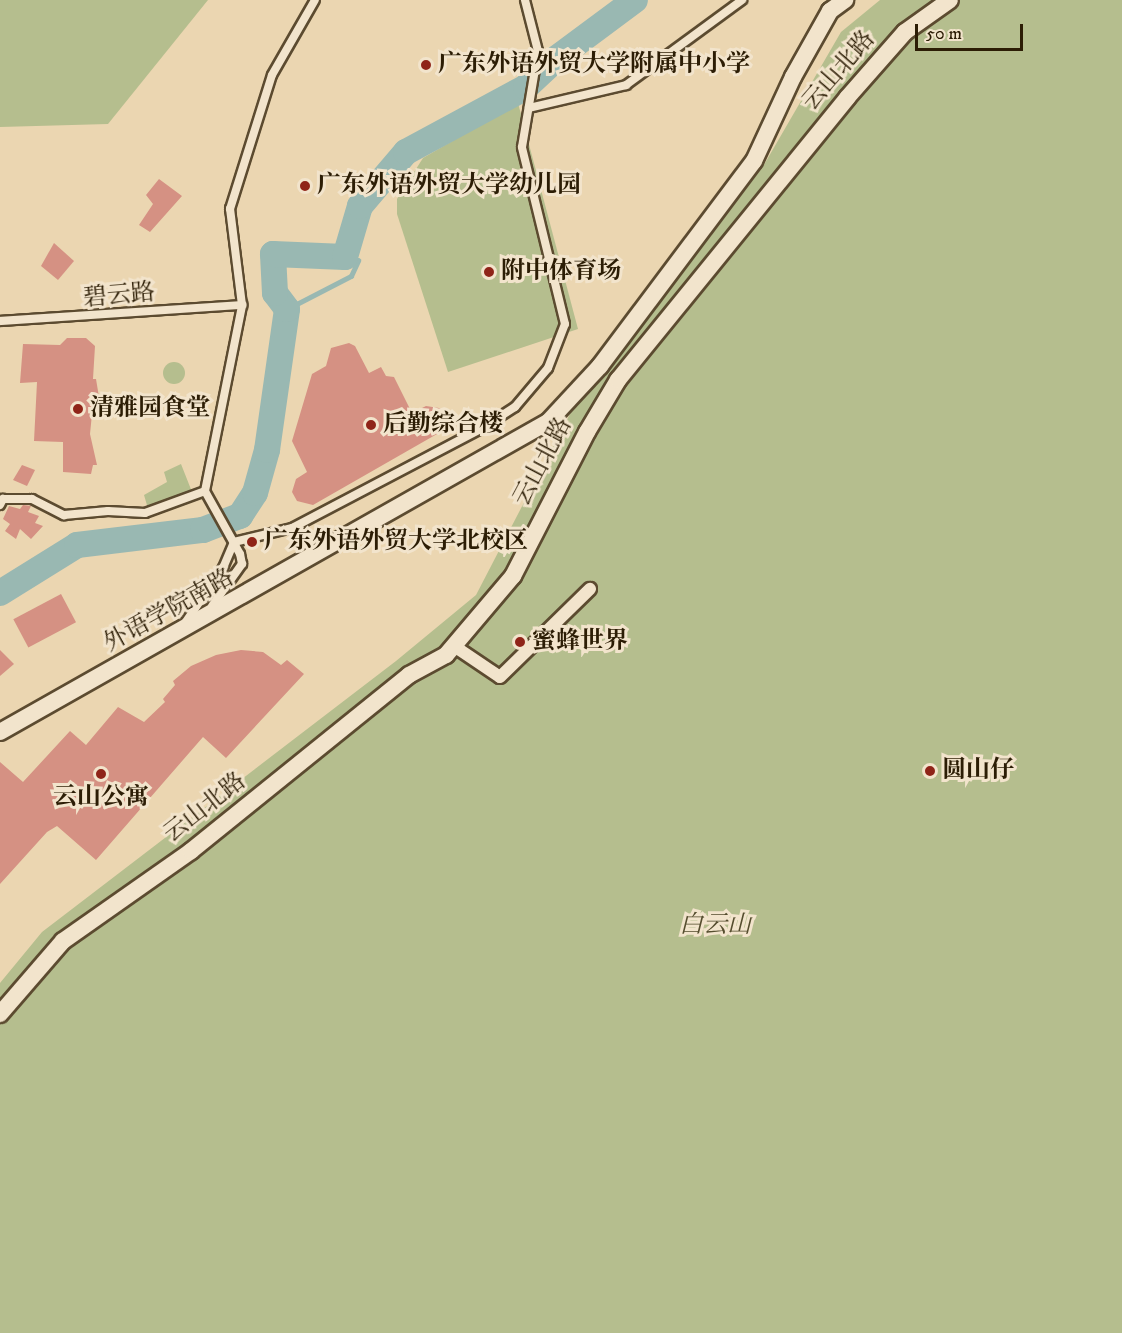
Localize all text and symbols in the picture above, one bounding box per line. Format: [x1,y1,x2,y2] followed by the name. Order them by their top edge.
[918,12,1026,50] scale bar
[926,23,962,45] text: 50 m
[797,25,881,117] street label: 云山北路
[438,51,750,79] place label: 广东外语外贸大学附属中小学
[419,58,433,72] marker: 广东外语外贸大学附属中小学
[317,172,581,200] place label: 广东外语外贸大学幼儿园
[298,179,312,193] marker: 广东外语外贸大学幼儿园
[501,258,621,286] place label: 附中体育场
[482,265,496,279] marker: 附中体育场
[82,279,156,313] street label: 碧云路
[90,395,210,423] place label: 清雅园食堂
[71,402,85,416] marker: 清雅园食堂
[383,411,503,439] place label: 后勤综合楼
[508,413,578,511] street label: 云山北路
[364,418,378,432] marker: 后勤综合楼
[264,528,528,556] place label: 广东外语外贸大学北校区
[245,535,259,549] marker: 广东外语外贸大学北校区
[99,563,239,659] street label: 外语学院南路
[532,628,628,656] place label: 蜜蜂世界
[513,635,527,649] marker: 蜜蜂世界
[942,757,1014,785] place label: 圆山仔
[923,764,937,778] marker: 圆山仔
[94,767,108,781] marker: 云山公寓
[158,767,252,849] street label: 云山北路
[53,784,149,812] place label: 云山公寓
[679,912,751,940] park label: 白云山

